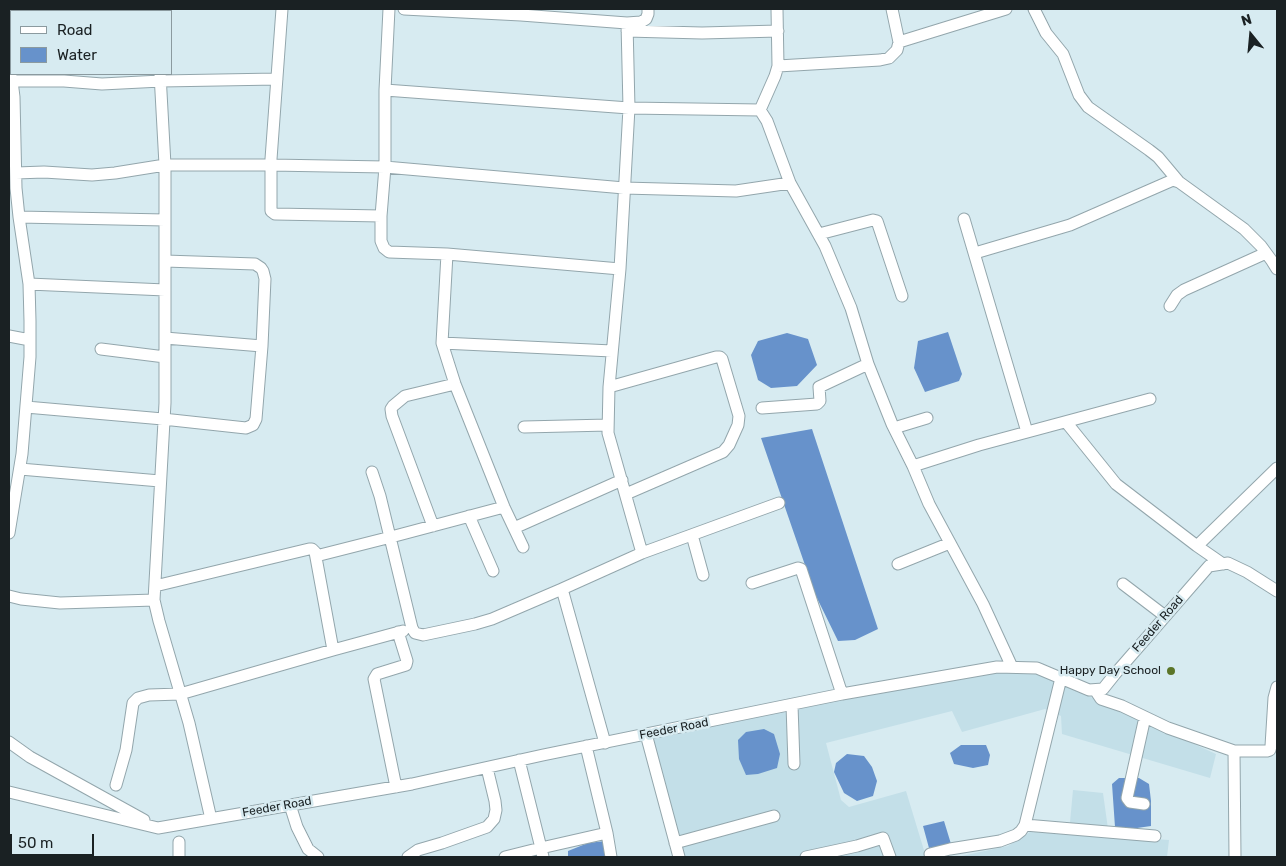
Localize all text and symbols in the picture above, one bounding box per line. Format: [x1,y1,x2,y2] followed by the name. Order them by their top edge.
[10,10,172,75] legend
[1226,10,1276,60] north arrow
[1239,11,1254,30] text: N
[57,21,93,39] text: Road
[57,46,97,64] text: Water
[1130,593,1186,655] street label: Feeder Road
[1060,664,1161,678] place label: Happy Day School
[1165,665,1177,677] marker: Happy Day School
[638,715,710,743] street label: Feeder Road
[241,794,313,820] street label: Feeder Road
[12,824,96,856] scale bar
[18,834,53,852] text: 50 m

